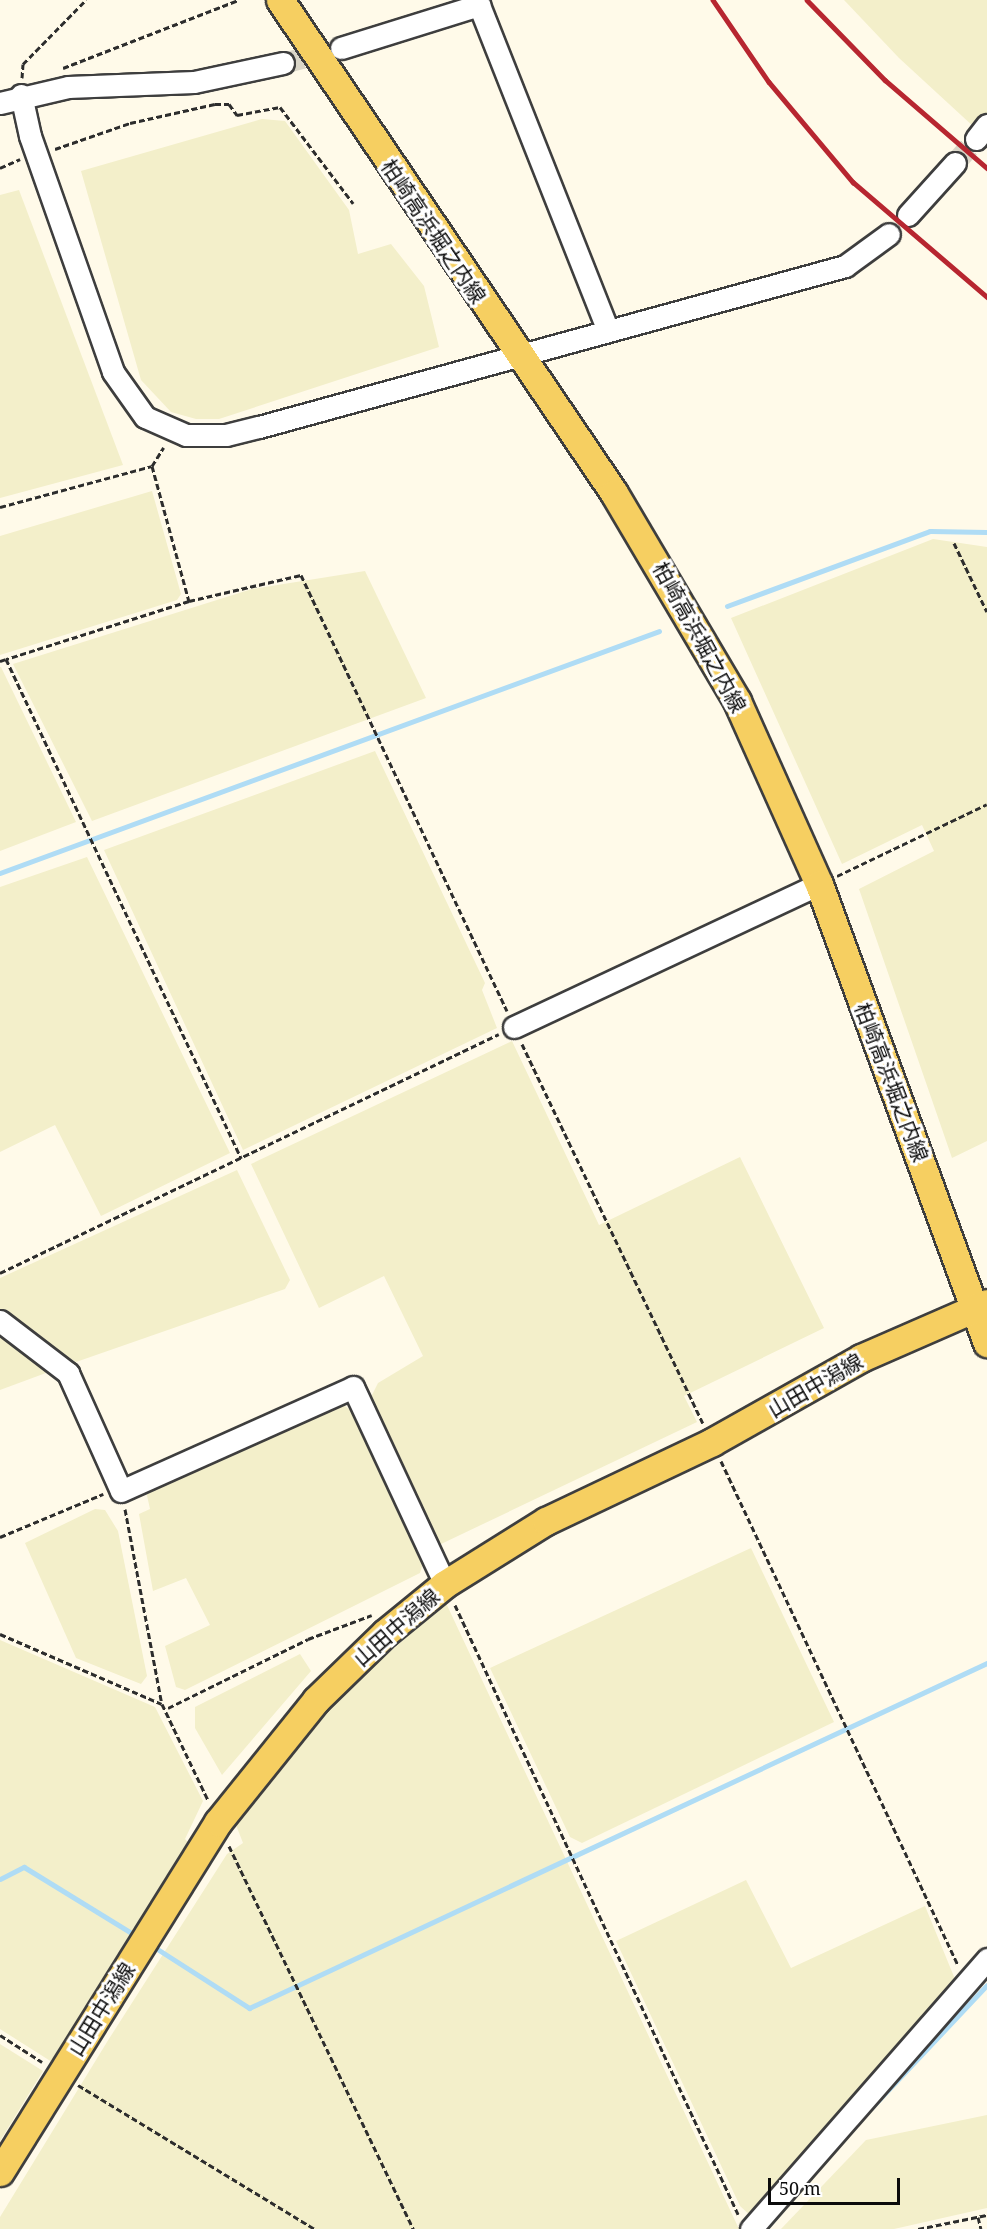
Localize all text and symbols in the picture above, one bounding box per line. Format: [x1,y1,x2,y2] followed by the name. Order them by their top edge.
[377,154,491,308] street label: 柏崎高浜堀之内線
[648,557,752,717] street label: 柏崎高浜堀之内線
[850,999,934,1165] street label: 柏崎高浜堀之内線
[763,1348,867,1422] street label: 山田中潟線
[348,1583,444,1671] street label: 山田中潟線
[62,1958,140,2060] street label: 山田中潟線
[771,2166,903,2204] scale bar
[779,2176,821,2200] text: 50 m

